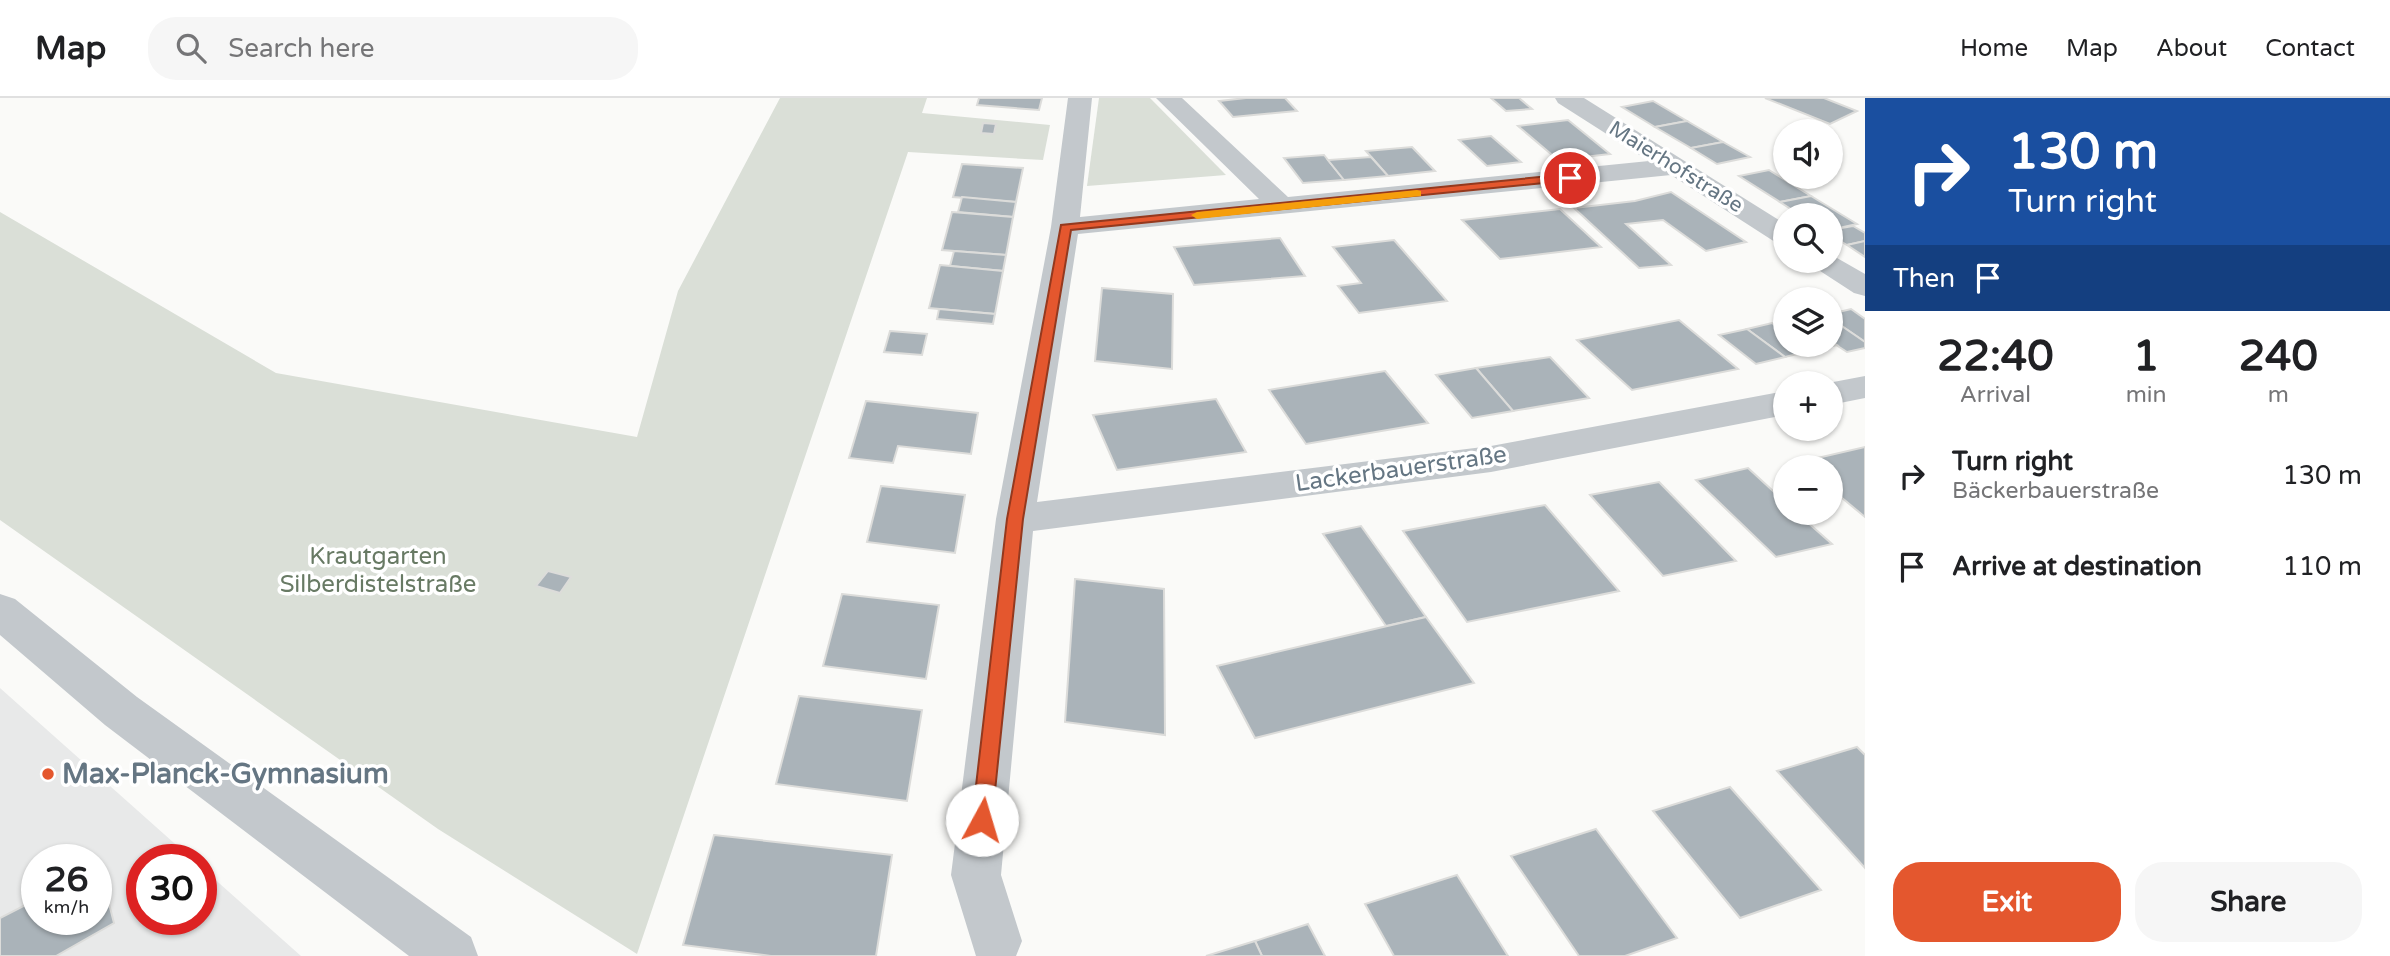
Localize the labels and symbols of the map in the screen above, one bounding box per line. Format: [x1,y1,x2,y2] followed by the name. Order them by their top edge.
[1604,116,1748,218] street label: Maierhofstraße
[1540,148,1600,208] pin
[1293,440,1509,498] street label: Lackerbauerstraße
[280,542,476,599] park label: Krautgarten Silberdistelstraße
[62,757,389,791] place label: Max-Planck-Gymnasium
[40,766,56,782] marker: Max-Planck-Gymnasium
[945,783,1019,857] position arrow
[126,844,217,935] speed limit sign: 30

